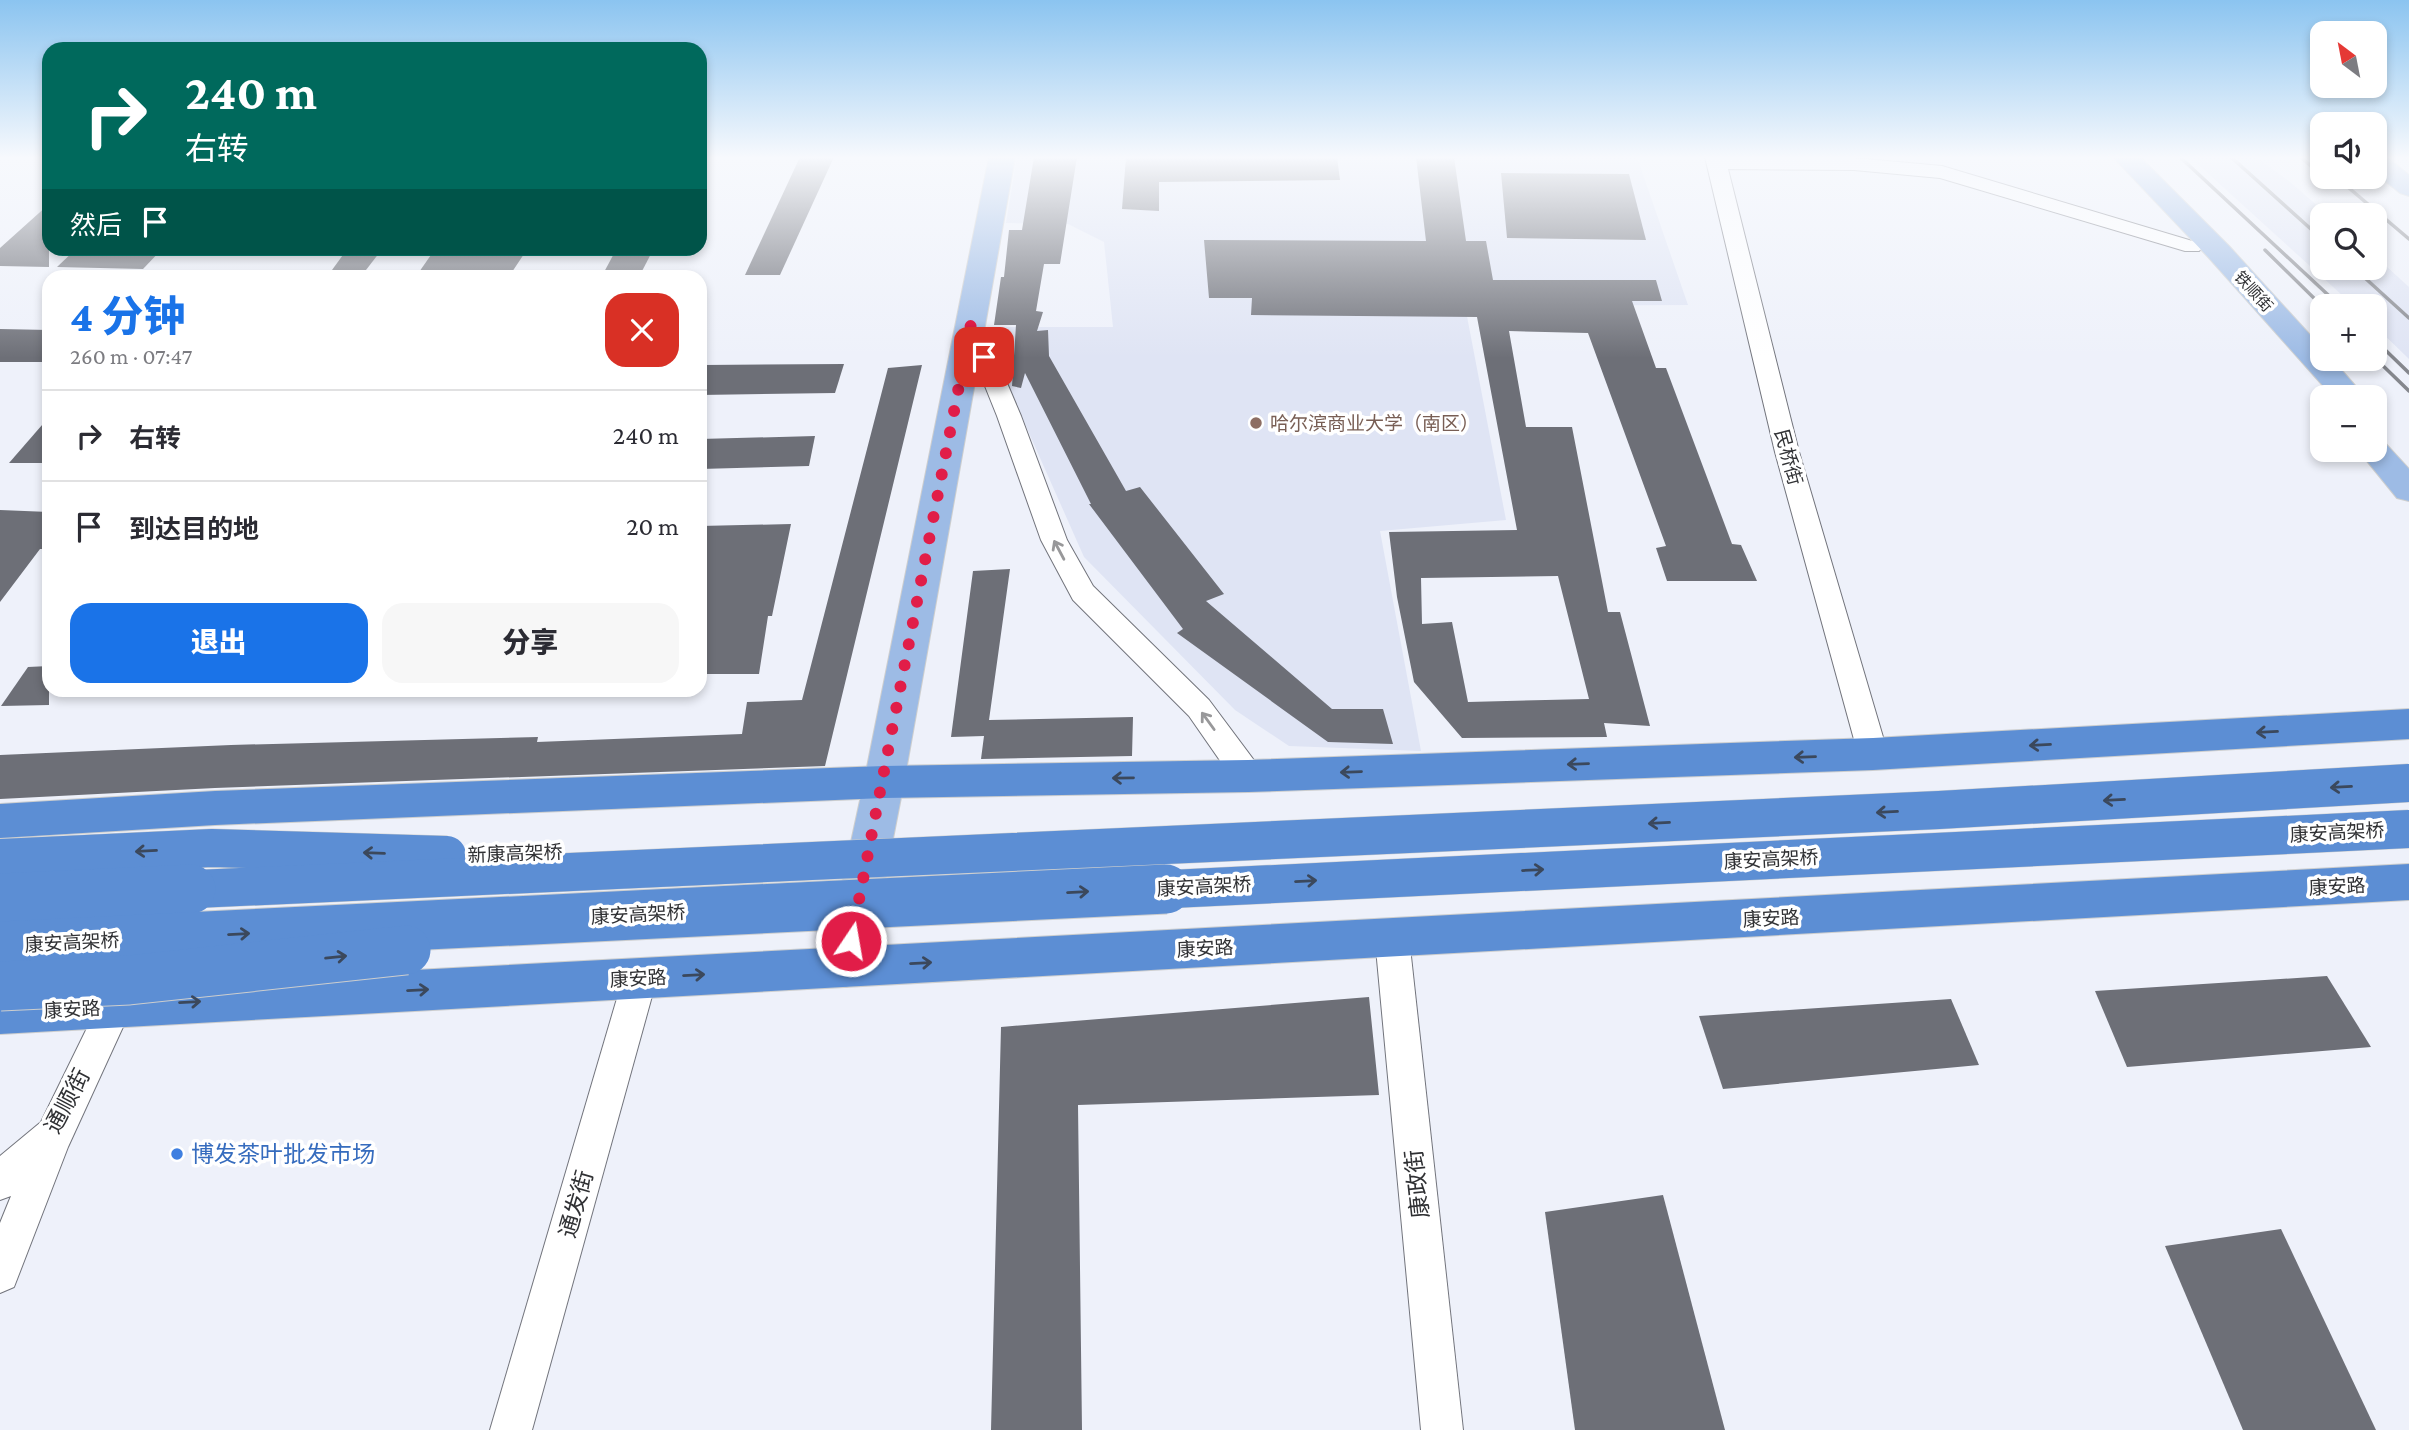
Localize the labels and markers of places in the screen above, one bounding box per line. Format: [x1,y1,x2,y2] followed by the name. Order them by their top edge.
[954,327,1014,387] pin
[1270,413,1479,434] place label: 哈尔滨商业大学（南区）
[1248,415,1264,431] marker: 哈尔滨商业大学（南区）
[191,1141,375,1167] place label: 博发茶叶批发市场
[169,1146,185,1162] marker: 博发茶叶批发市场

